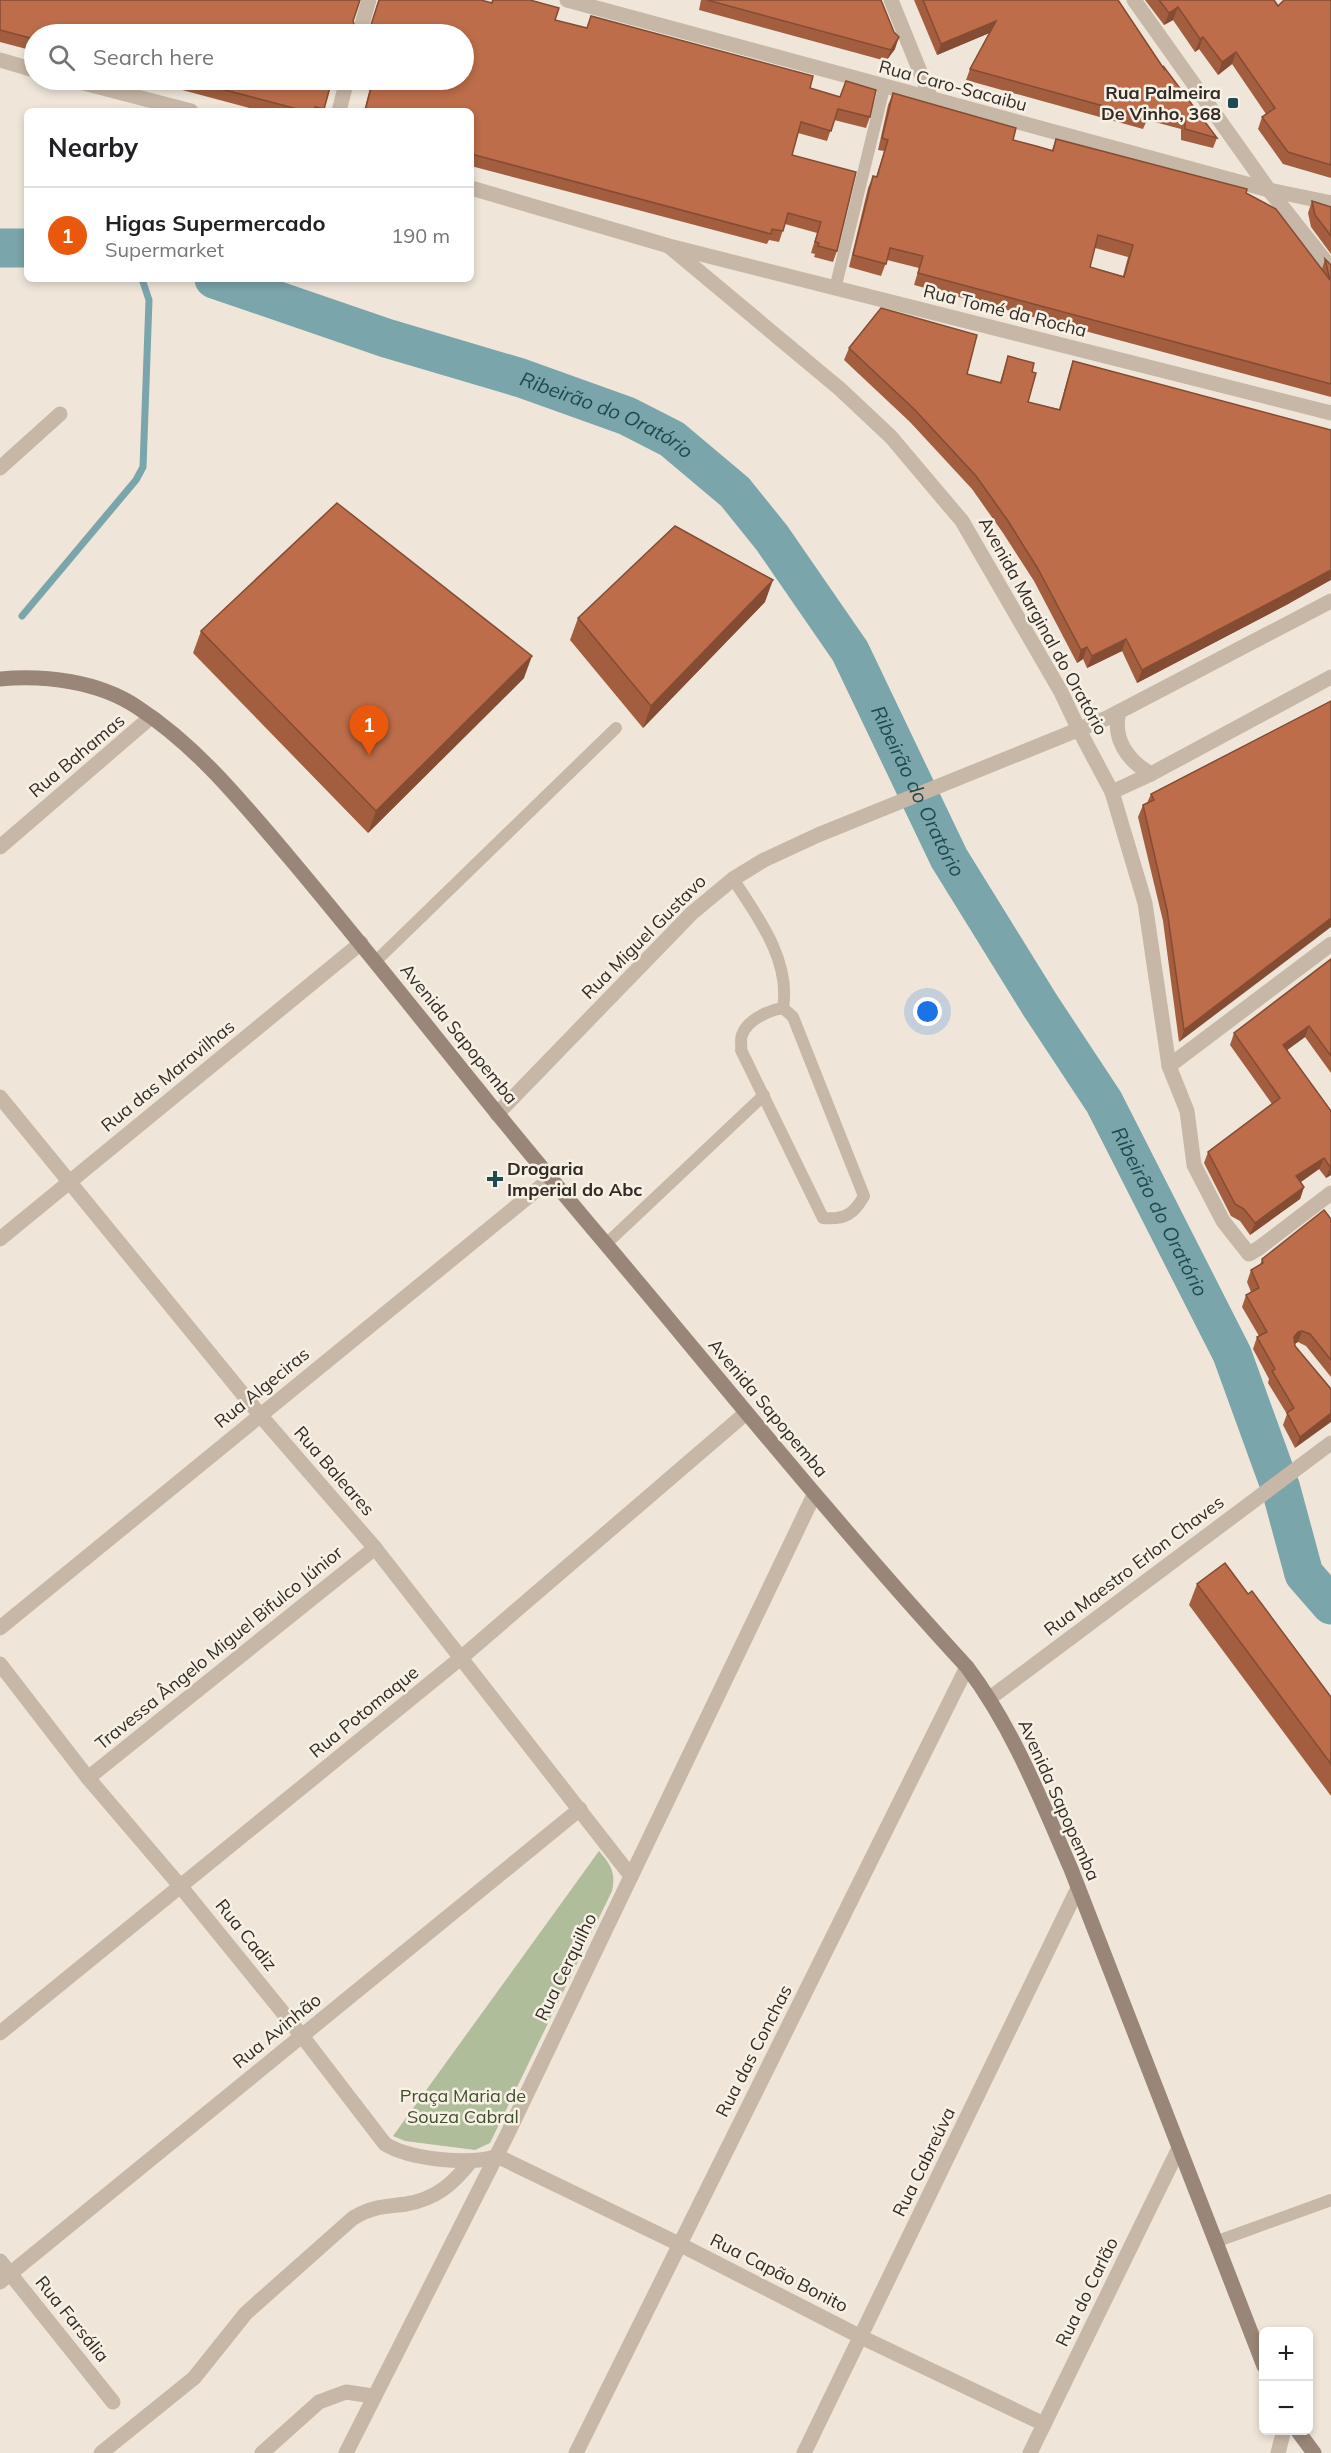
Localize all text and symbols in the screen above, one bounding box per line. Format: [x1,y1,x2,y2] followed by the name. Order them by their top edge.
[24,24,474,90] search box
[45,41,78,74] icon: search
[93,43,214,71] text: Search here
[876,55,1030,116] street label: Rua Caro-Sacaibu
[1101,81,1221,125] place label: Rua Palmeira De Vinho, 368
[1226,96,1240,110] marker: Rua Palmeira De Vinho, 368
[48,131,138,164] text: Nearby
[105,209,325,237] text: Higas Supermercado
[62,223,74,248] text: 1
[391,223,450,248] text: 190 m
[105,237,224,262] text: Supermarket
[921,279,1089,342] street label: Rua Tomé da Rocha
[517,366,699,464] water label: Ribeirão do Oratório
[974,513,1113,739] street label: Avenida Marginal do Oratório
[866,701,970,881] water label: Ribeirão do Oratório
[350,706,388,755] pin: 1
[24,709,129,802] street label: Rua Bahamas
[576,869,711,1004] street label: Rua Miguel Gustavo
[396,959,523,1109] street label: Avenida Sapopemba
[913,997,942,1026] your location
[96,1015,239,1137] street label: Rua das Maravilhas
[1107,1122,1214,1301] water label: Ribeirão do Oratório
[507,1157,642,1201] place label: Drogaria Imperial do Abc
[488,1172,502,1186] marker: Drogaria Imperial do Abc
[704,1334,833,1482] street label: Avenida Sapopemba
[209,1342,314,1433] street label: Rua Algeciras
[289,1421,380,1520] street label: Rua Baleares
[1039,1490,1228,1641] street label: Rua Maestro Erlon Chaves
[90,1540,347,1755] street label: Travessa Ângelo Miguel Bifulco Júnior
[304,1661,423,1763] street label: Rua Potomaque
[1014,1716,1105,1884] street label: Avenida Sapopemba
[211,1894,282,1975] street label: Rua Cadiz
[530,1909,601,2024] street label: Rua Cerquilho
[710,1981,797,2121] street label: Rua das Conchas
[228,1988,326,2073] street label: Rua Avinhão
[400,2084,526,2128] park label: Praça Maria de Souza Cabral
[887,2103,960,2220] street label: Rua Cabreúva
[706,2228,852,2317] street label: Rua Capão Bonito
[1050,2233,1123,2350] street label: Rua do Carlão
[31,2271,114,2367] street label: Rua Farsália
[1259,2327,1313,2435] map controls
[1259,2327,1313,2381] button: +
[1259,2381,1313,2435] button: −

